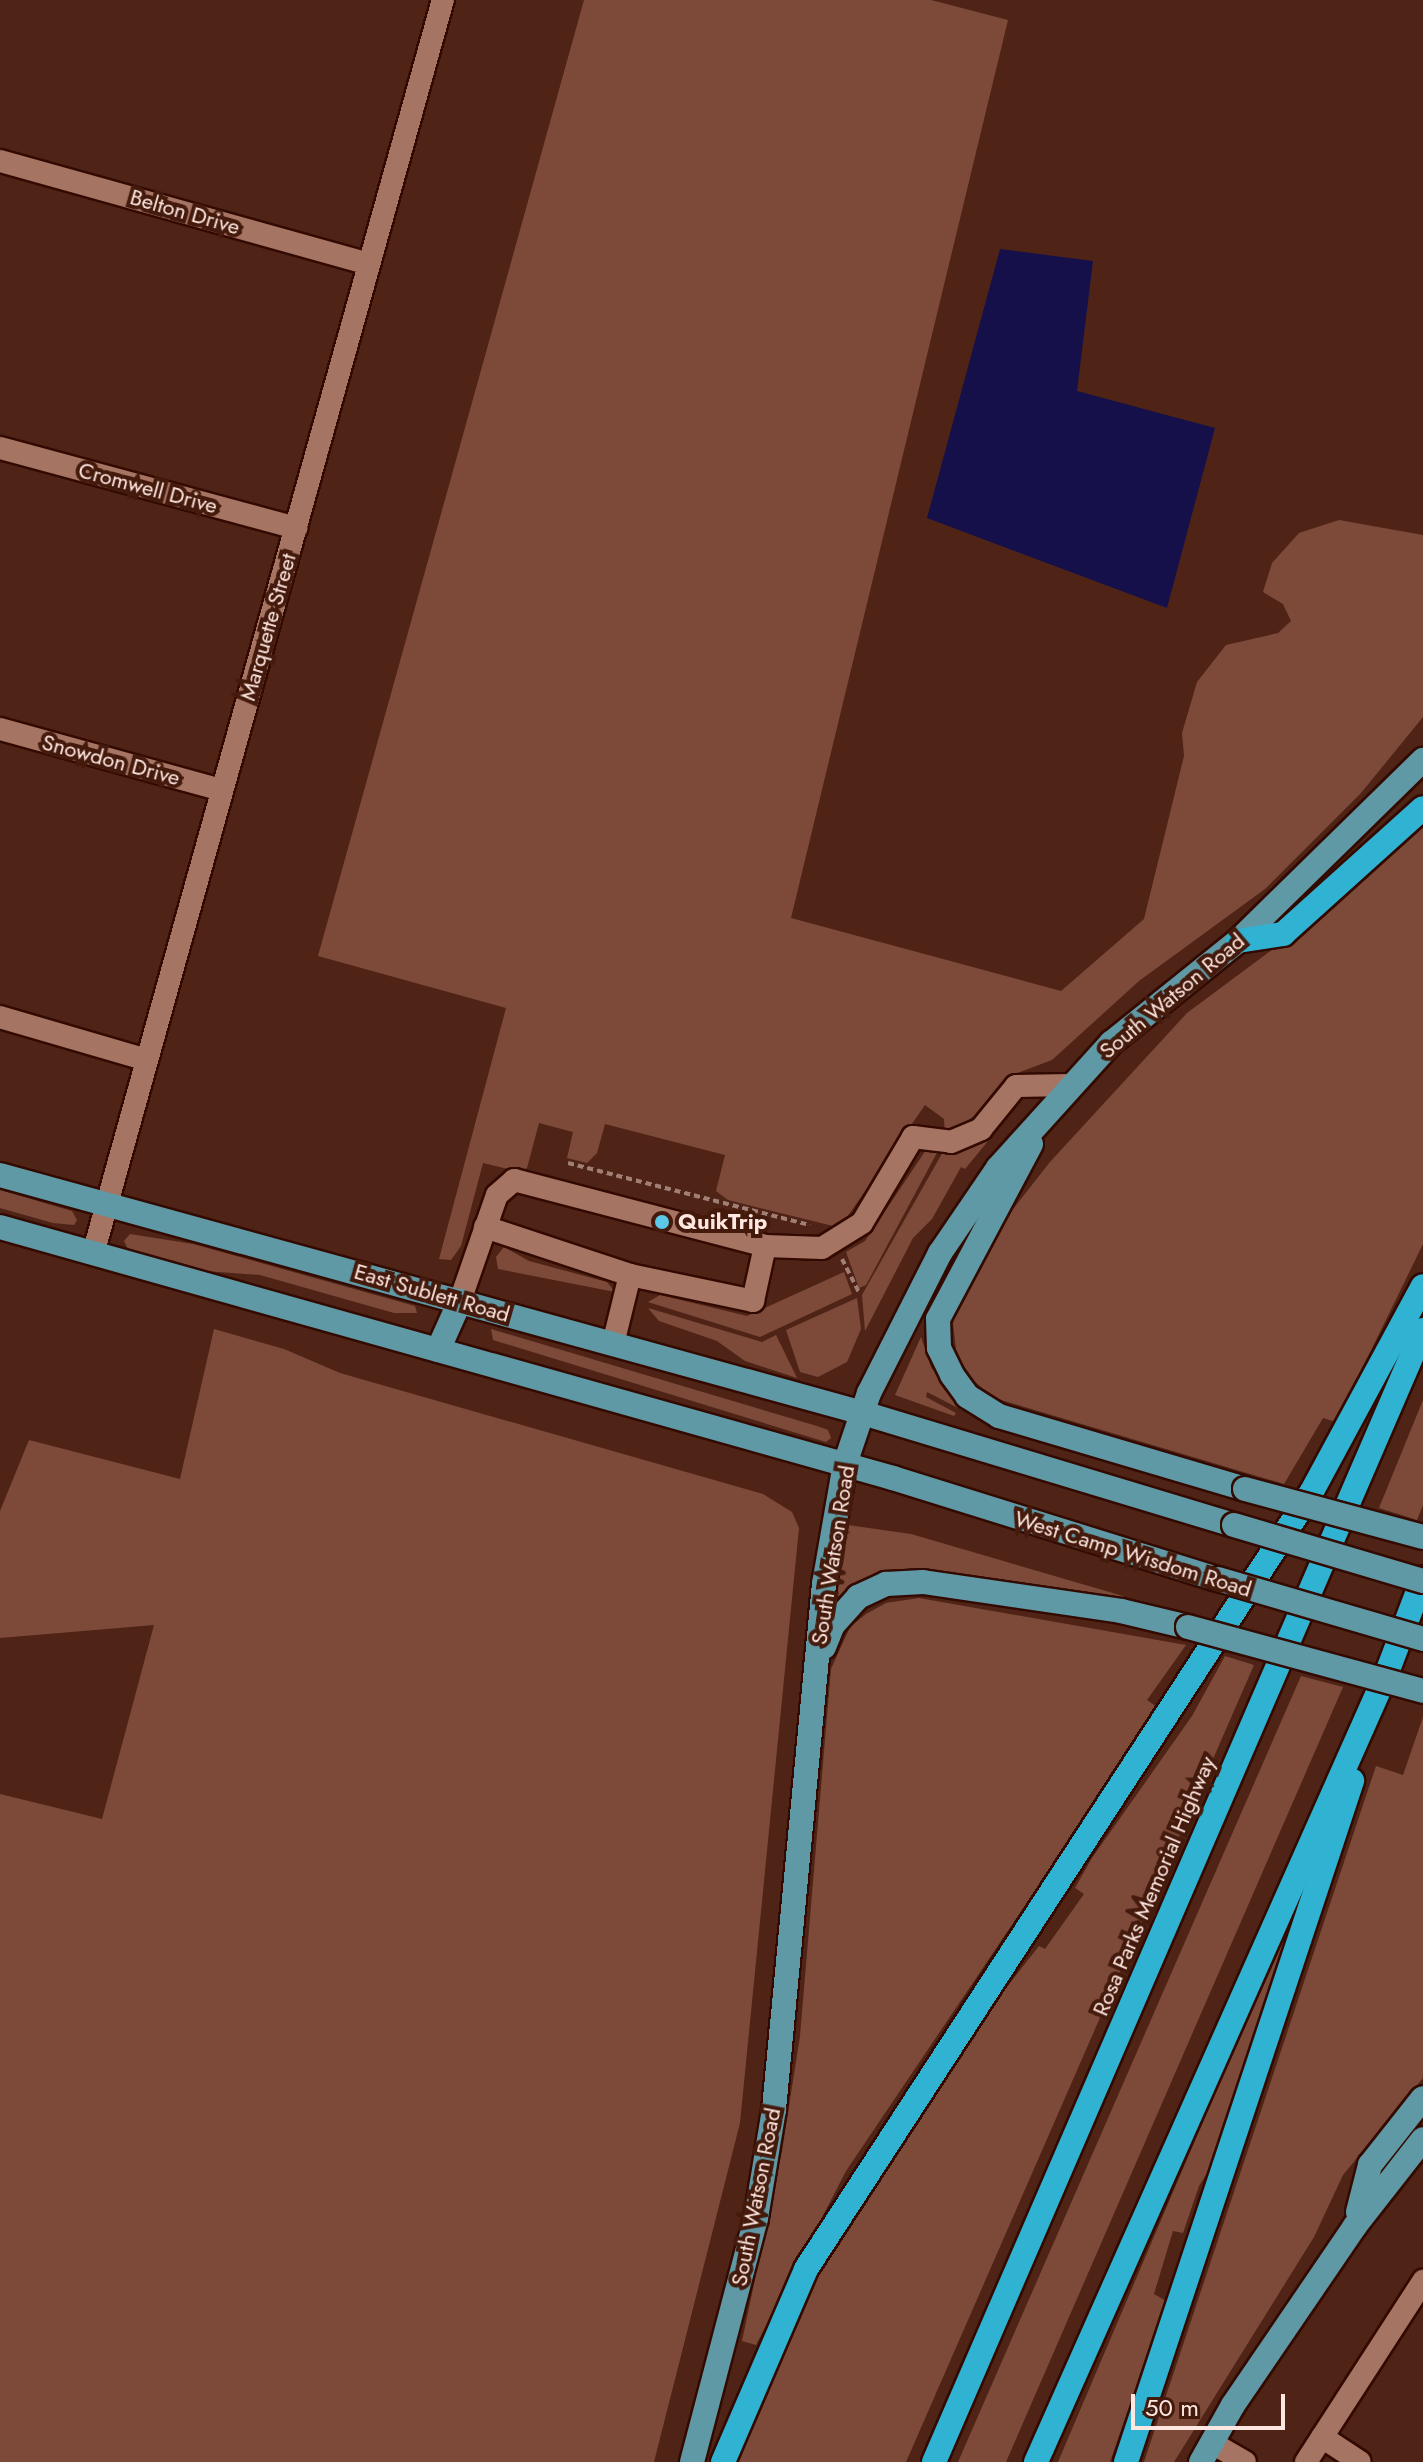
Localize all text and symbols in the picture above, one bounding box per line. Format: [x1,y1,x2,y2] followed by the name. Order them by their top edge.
[127,184,243,240] street label: Belton Drive
[76,457,220,519] street label: Cromwell Drive
[234,550,302,704] street label: Marquette Street
[39,729,183,791] street label: Snowdon Drive
[1094,928,1250,1064] street label: South Watson Road
[678,1209,767,1235] place label: QuikTrip
[653,1213,671,1231] marker: QuikTrip
[351,1258,513,1328] street label: East Sublett Road
[806,1464,860,1646] street label: South Watson Road
[1011,1505,1255,1603] street label: West Camp Wisdom Road
[1087,1752,1221,2020] street label: Rosa Parks Memorial Highway
[726,2106,786,2288] street label: South Watson Road
[1135,2378,1289,2428] scale bar
[1145,2390,1199,2425] text: 50 m

